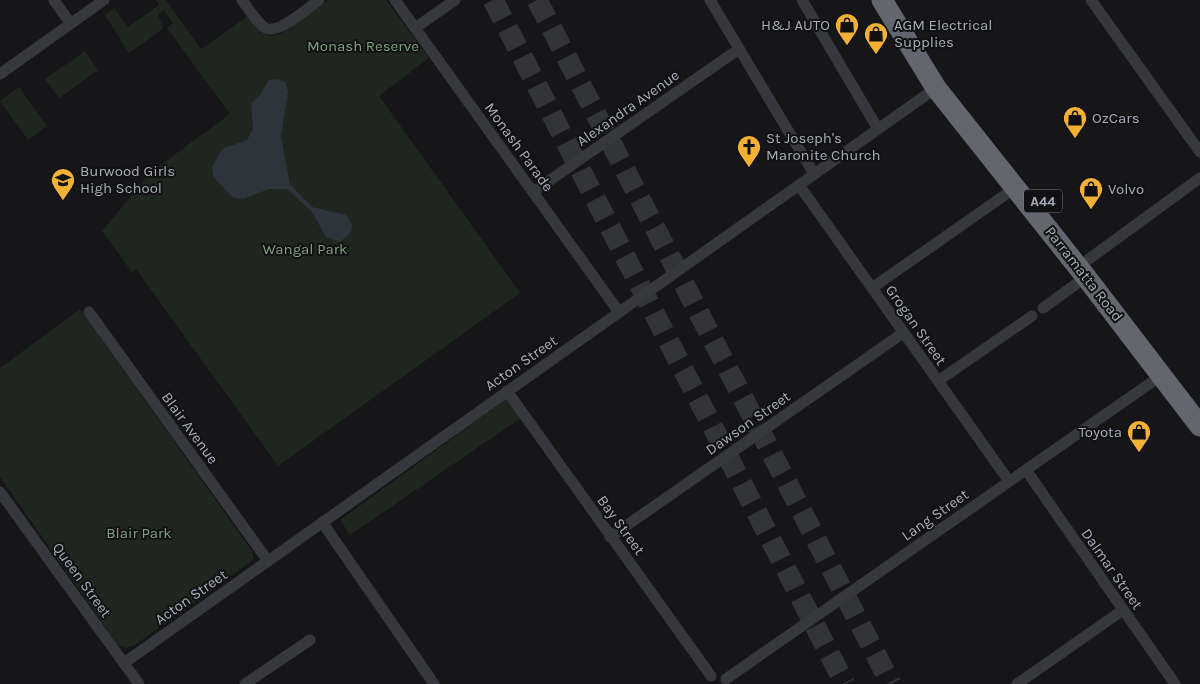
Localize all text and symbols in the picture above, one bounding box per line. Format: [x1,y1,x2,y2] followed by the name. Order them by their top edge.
[834,12,860,46] shop icon: H&J AUTO
[761,16,830,34] place label: H&J AUTO
[894,16,992,51] place label: AGM Electrical Supplies
[863,21,889,55] shop icon: AGM Electrical Supplies
[307,37,419,55] park label: Monash Reserve
[573,66,683,150] street label: Alexandra Avenue
[481,99,557,195] street label: Monash Parade
[1062,105,1088,139] shop icon: OzCars
[1092,109,1140,127] place label: OzCars
[766,129,881,164] place label: St Joseph's Maronite Church
[736,134,762,168] church icon: St Joseph's Maronite Church
[80,162,175,197] place label: Burwood Girls High School
[50,167,76,201] school or university icon: Burwood Girls High School
[1078,176,1104,210] shop icon: Volvo
[1108,180,1144,198] place label: Volvo
[1024,190,1062,212] road number: A44
[1041,223,1127,325] street label: Parramatta Road
[262,240,348,258] park label: Wangal Park
[882,281,950,369] street label: Grogan Street
[481,331,561,394] street label: Acton Street
[702,387,794,459] street label: Dawson Street
[158,388,222,468] street label: Blair Avenue
[1126,419,1152,453] shop icon: Toyota
[1078,423,1122,441] place label: Toyota
[898,485,972,545] street label: Lang Street
[593,492,649,559] street label: Bay Street
[106,524,172,542] park label: Blair Park
[1077,525,1147,613] street label: Dalmar Street
[49,539,115,621] street label: Queen Street
[151,565,231,628] street label: Acton Street

